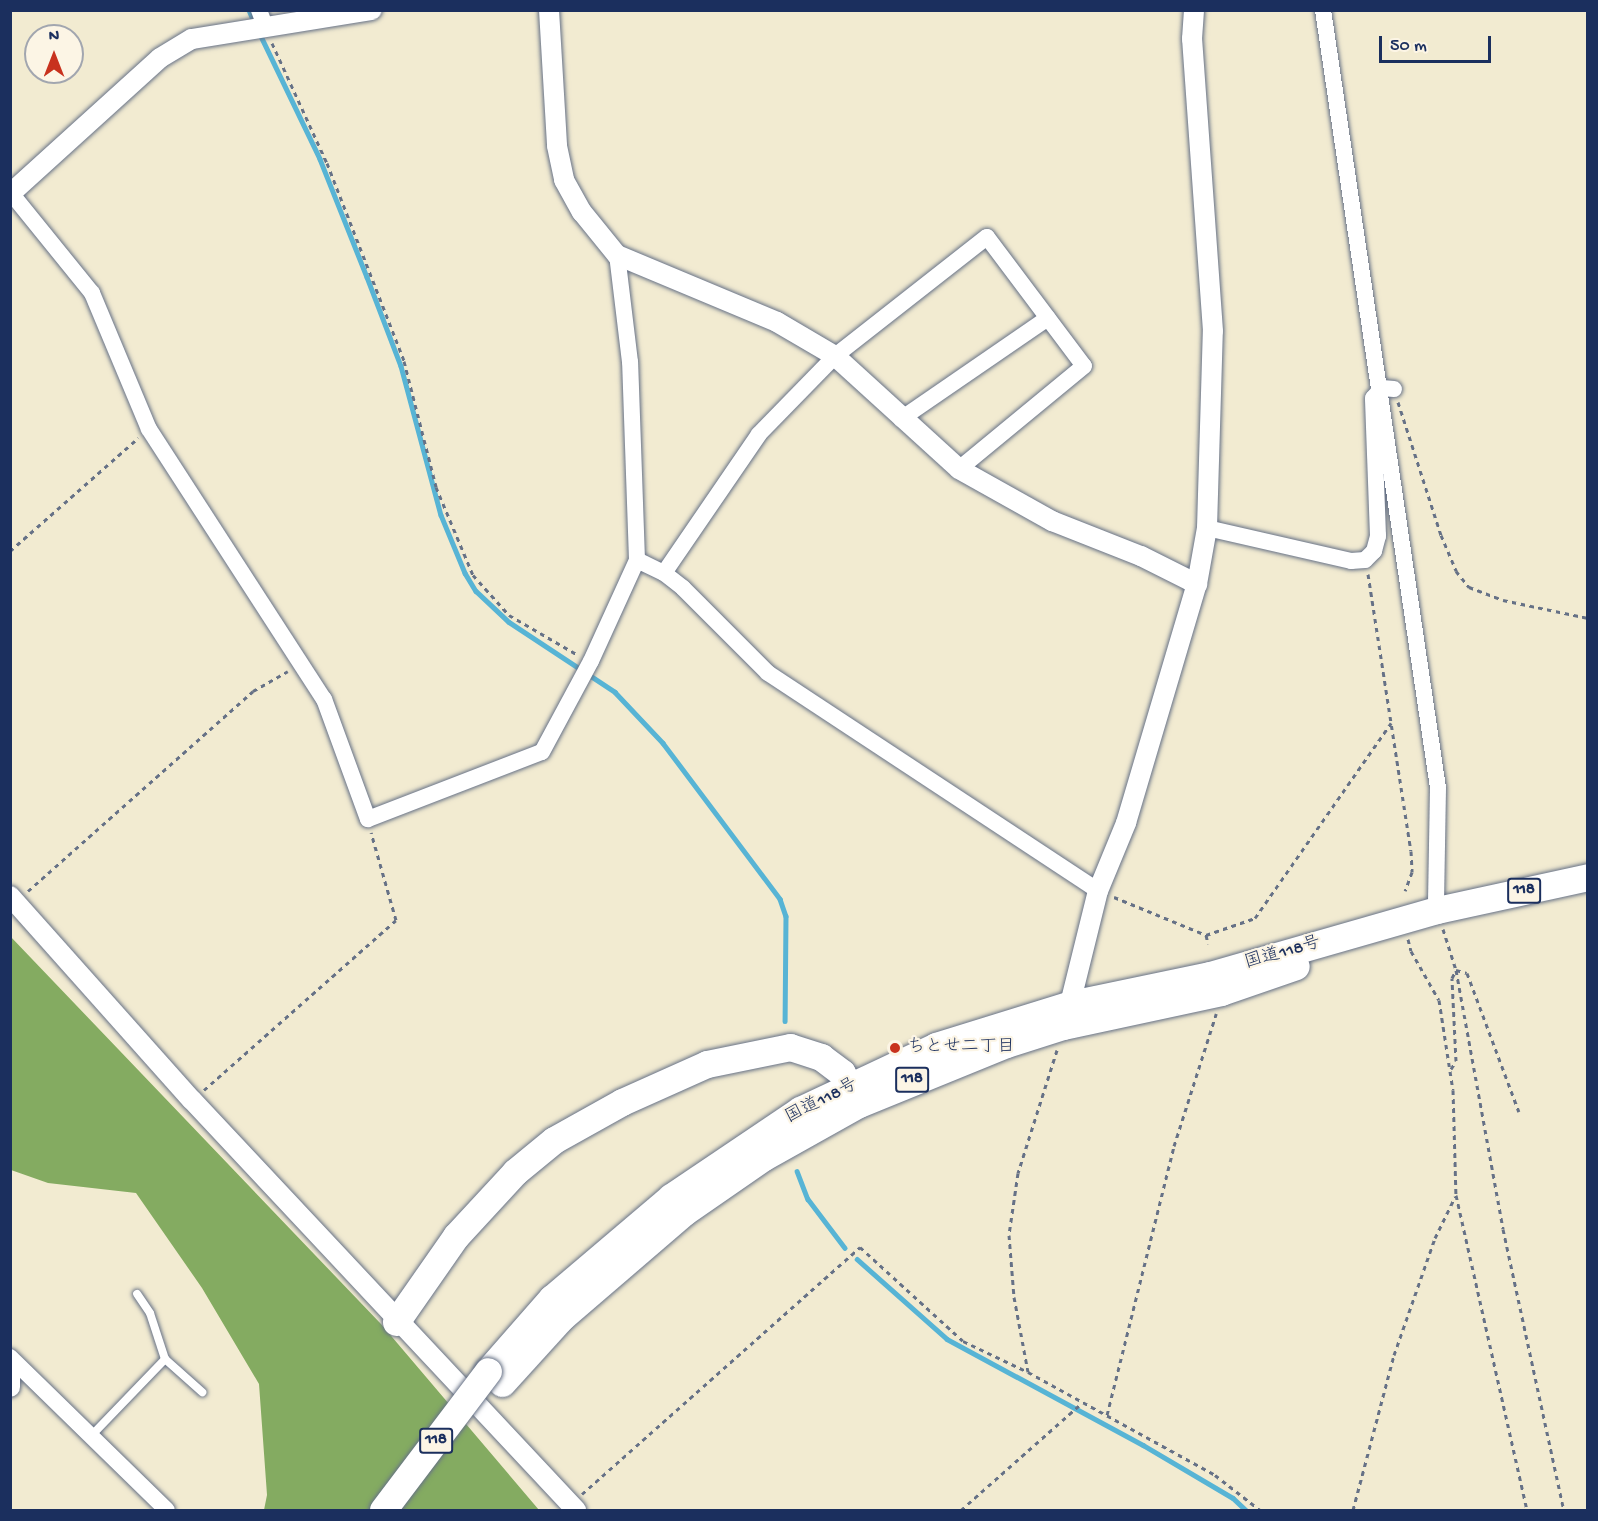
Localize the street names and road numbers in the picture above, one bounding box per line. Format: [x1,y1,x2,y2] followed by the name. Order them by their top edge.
[1506,878,1542,904] road number: 118
[1242,933,1324,975] street label: 国道118号
[894,1067,930,1093] road number: 118
[782,1075,862,1129] street label: 国道118号
[418,1428,454,1454] road number: 118

